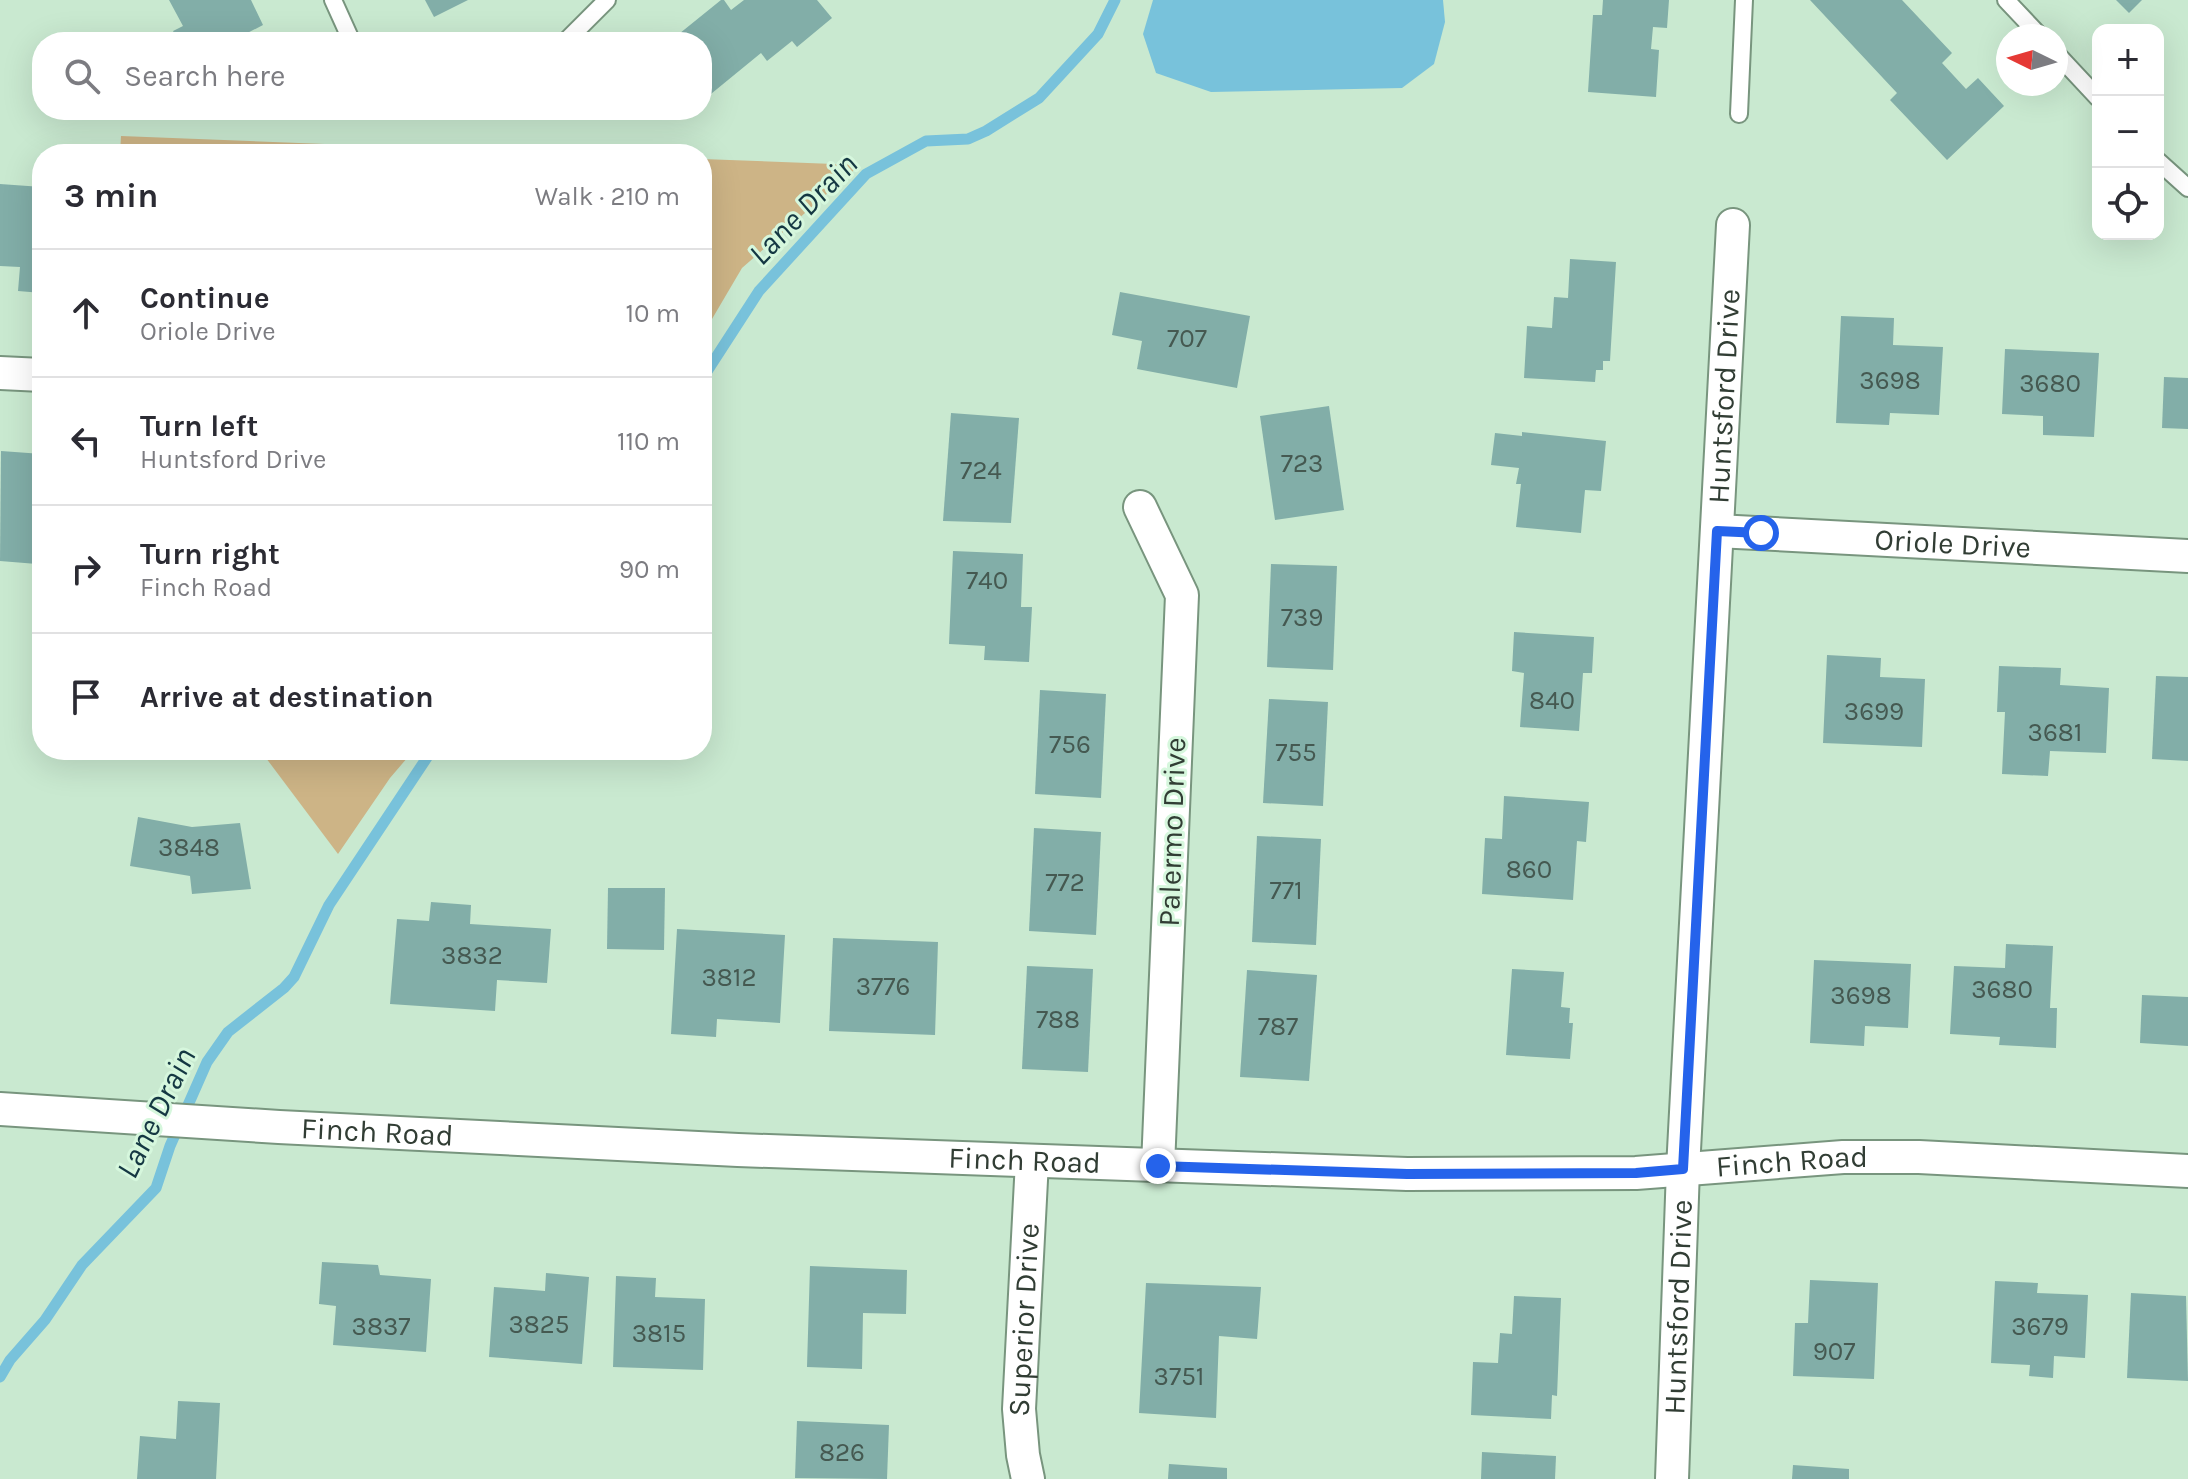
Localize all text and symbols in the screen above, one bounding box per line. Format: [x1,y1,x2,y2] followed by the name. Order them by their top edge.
[1996,24,2068,96] north arrow
[2092,24,2164,240] map controls
[2092,24,2164,96] button: +
[32,32,712,120] search box
[60,54,104,98] icon: search
[124,58,285,94] text: Search here
[2092,96,2164,168] button: −
[741,146,865,272] water label: Lane Drain
[2092,168,2164,240] button: locate
[64,176,158,216] text: 3 min
[535,181,680,212] text: Walk · 210 m
[140,280,270,316] text: Continue
[1700,288,1748,505] street label: Huntsford Drive
[64,291,108,335] icon: ahead
[625,298,680,329] text: 10 m
[140,316,276,347] text: Oriole Drive
[1167,323,1207,354] house number: 707
[1859,365,1921,396] house number: 3698
[2019,368,2081,399] house number: 3680
[140,408,258,444] text: Turn left
[64,419,108,463] icon: left
[617,426,680,457] text: 110 m
[140,444,326,475] text: Huntsford Drive
[1281,448,1323,479] house number: 723
[960,455,1002,486] house number: 724
[1743,515,1779,551] route start
[1873,521,2032,566] street label: Oriole Drive
[140,536,280,572] text: Turn right
[64,547,108,591] icon: right
[619,554,680,585] text: 90 m
[966,565,1008,596] house number: 740
[140,572,272,603] text: Finch Road
[1281,602,1323,633] house number: 739
[64,675,108,719] icon: arrive
[140,679,434,715] text: Arrive at destination
[1529,685,1575,716] house number: 840
[1844,696,1904,727] house number: 3699
[2028,717,2082,748] house number: 3681
[1049,729,1091,760] house number: 756
[1151,737,1193,927] street label: Palermo Drive
[1275,737,1317,768] house number: 755
[158,832,220,863] house number: 3848
[1506,854,1552,885] house number: 860
[1045,867,1085,898] house number: 772
[1269,875,1303,906] house number: 771
[441,940,503,971] house number: 3832
[702,962,757,993] house number: 3812
[856,971,910,1002] house number: 3776
[1971,974,2033,1005] house number: 3680
[1830,980,1892,1011] house number: 3698
[1036,1004,1080,1035] house number: 788
[1258,1011,1298,1042] house number: 787
[109,1042,203,1184] water label: Lane Drain
[300,1110,454,1154] street label: Finch Road
[1714,1138,1868,1185] street label: Finch Road
[948,1140,1102,1181] street label: Finch Road
[1140,1148,1176,1184] route end
[1656,1199,1700,1415] street label: Huntsford Drive
[1001,1222,1047,1417] street label: Superior Drive
[508,1309,570,1340] house number: 3825
[352,1311,410,1342] house number: 3837
[2011,1311,2069,1342] house number: 3679
[632,1318,686,1349] house number: 3815
[1813,1336,1855,1367] house number: 907
[1154,1361,1204,1392] house number: 3751
[819,1437,865,1468] house number: 826

